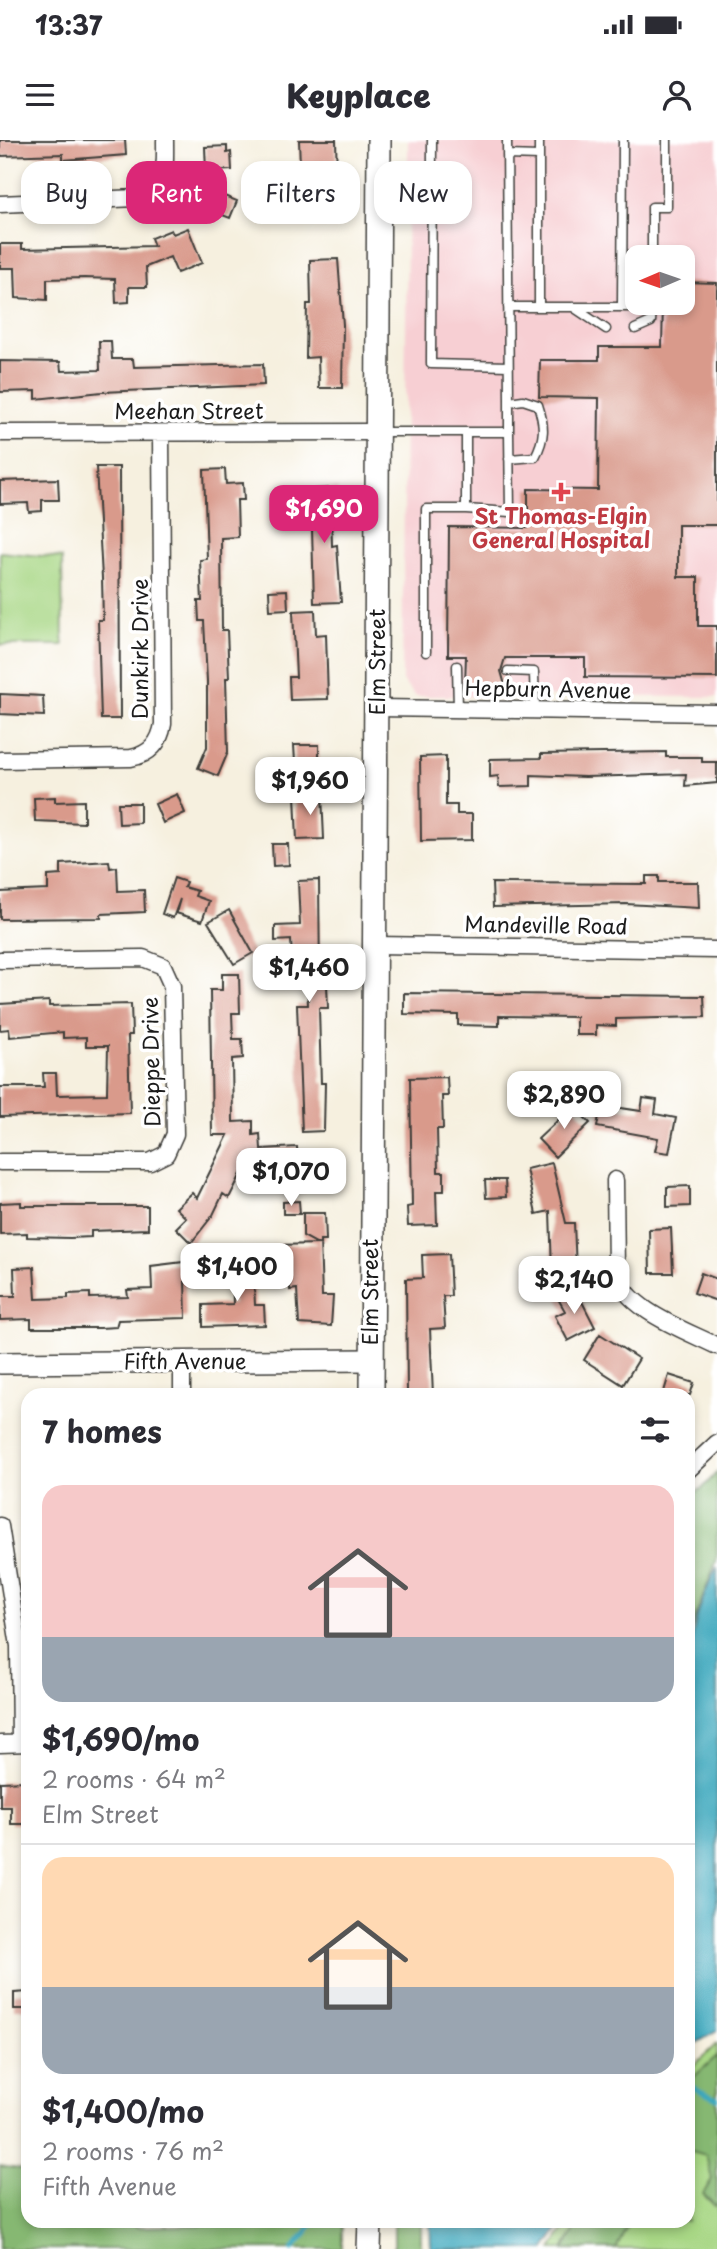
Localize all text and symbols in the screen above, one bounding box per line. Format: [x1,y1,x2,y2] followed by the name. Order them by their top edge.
[35,5,102,44] text: 13:37
[286,71,431,119] text: Keyplace
[21,76,59,114] icon: menu
[658,76,696,114] icon: person
[21,161,112,224] chip: Buy
[126,161,227,224] chip: Rent
[241,161,360,224] chip: Filters
[374,161,472,224] chip: New
[625,245,695,315] north arrow
[625,245,695,315] map controls
[114,394,264,426] street label: Meehan Street
[551,482,571,502] marker: St Thomas-Elgin General Hospital
[267,486,381,545] pin: $1,690
[285,490,363,525] text: $1,690
[472,499,650,555] place label: St Thomas-Elgin General Hospital
[123,579,155,719] street label: Dunkirk Drive
[360,609,392,715] street label: Elm Street
[464,671,632,705] street label: Hepburn Avenue
[253,758,367,817] pin: $1,960
[271,762,349,797] text: $1,960
[464,907,628,941] street label: Mandeville Road
[252,944,366,1004] pin: $1,460
[269,949,349,984] text: $1,460
[133,997,167,1127] street label: Dieppe Drive
[507,1072,621,1131] pin: $2,890
[523,1076,605,1111] text: $2,890
[234,1149,348,1208] pin: $1,070
[252,1153,330,1188] text: $1,070
[353,1239,385,1345] street label: Elm Street
[180,1244,294,1303] pin: $1,400
[196,1248,278,1283] text: $1,400
[517,1256,631,1316] pin: $2,140
[535,1261,613,1296] text: $2,140
[124,1344,246,1376] street label: Fifth Avenue
[42,1408,162,1453] text: 7 homes
[636,1411,674,1449] icon: filters
[295,1530,421,1656] icon: home
[42,1716,199,1761] text: $1,690/mo
[42,1761,226,1796] text: 2 rooms · 64 m²
[42,1796,159,1831] text: Elm Street
[295,1902,421,2028] icon: home
[42,2088,204,2133] text: $1,400/mo
[42,2133,224,2168] text: 2 rooms · 76 m²
[42,2168,177,2203] text: Fifth Avenue

